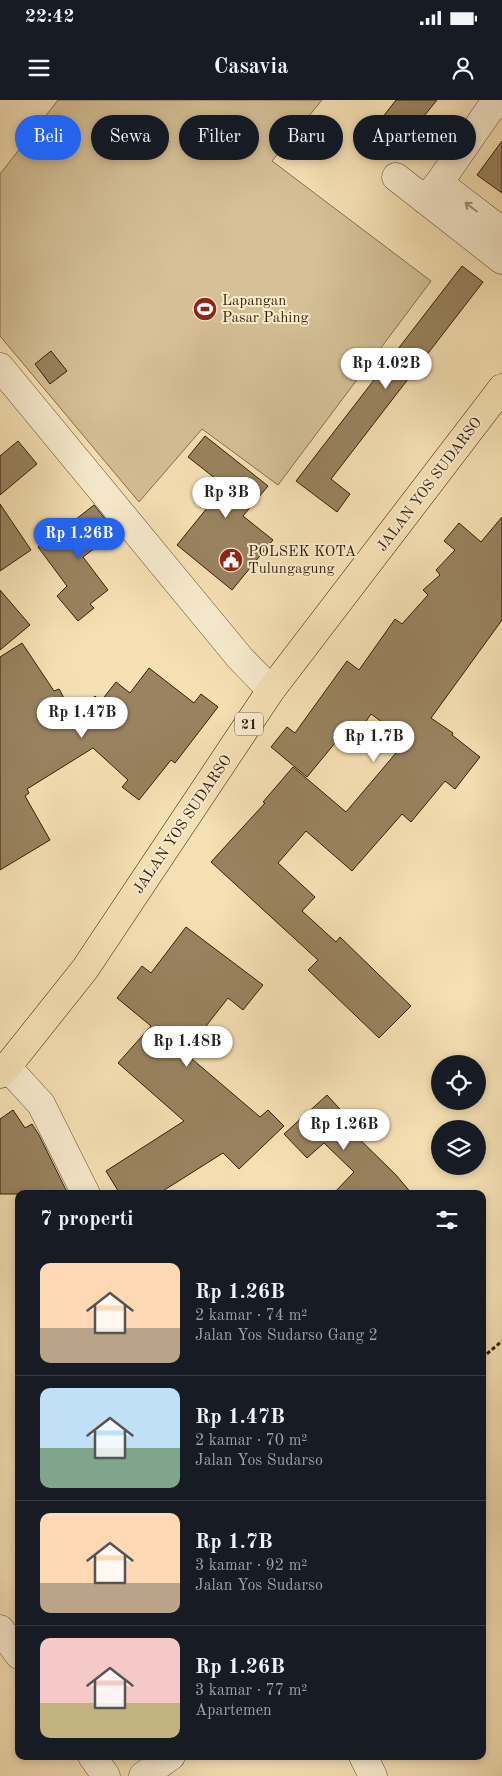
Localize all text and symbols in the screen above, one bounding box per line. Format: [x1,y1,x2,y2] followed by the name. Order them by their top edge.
[25,8,74,27] text: 22:42
[25,54,53,82] icon: menu
[449,54,477,82] icon: person
[214,56,288,78] text: Casavia
[15,115,81,160] chip: Beli
[91,115,169,160] chip: Sewa
[179,115,259,160] chip: Filter
[269,115,343,160] chip: Baru
[353,115,476,160] chip: Apartemen
[464,202,478,212] one-way arrow
[222,294,309,326] place label: Lapangan Pasar Pahing
[192,296,218,322] sports icon: Lapangan Pasar Pahing
[334,348,438,390] pin: Rp 4.02B
[352,356,420,372] text: Rp 4.02B
[375,415,485,555] street label: JALAN YOS SUDARSO
[191,476,261,519] pin: Rp 3B
[203,485,249,501] text: Rp 3B
[27,518,131,560] pin: Rp 1.26B
[45,526,113,542] text: Rp 1.26B
[248,545,357,577] place label: POLSEK KOTA Tulungagung
[218,547,244,573] public building icon: POLSEK KOTA Tulungagung
[30,696,134,739] pin: Rp 1.47B
[48,705,116,721] text: Rp 1.47B
[235,712,263,736] road number: 21
[328,720,420,763] pin: Rp 1.7B
[344,729,404,745] text: Rp 1.7B
[131,753,235,897] street label: JALAN YOS SUDARSO
[135,1026,239,1068] pin: Rp 1.48B
[153,1034,221,1050] text: Rp 1.48B
[431,1055,486,1175] map controls
[431,1055,486,1110] button: locate
[292,1108,396,1151] pin: Rp 1.26B
[310,1117,378,1133] text: Rp 1.26B
[431,1120,486,1175] button: layers
[433,1206,461,1234] icon: filters
[40,1209,134,1230] text: 7 properti
[195,1282,285,1303] text: Rp 1.26B
[80,1283,140,1343] icon: home
[195,1308,307,1324] text: 2 kamar · 74 m²
[195,1328,378,1344] text: Jalan Yos Sudarso Gang 2
[195,1407,285,1428] text: Rp 1.47B
[80,1408,140,1468] icon: home
[195,1433,307,1449] text: 2 kamar · 70 m²
[195,1453,323,1469] text: Jalan Yos Sudarso
[195,1532,273,1553] text: Rp 1.7B
[80,1533,140,1593] icon: home
[195,1558,307,1574] text: 3 kamar · 92 m²
[195,1578,323,1594] text: Jalan Yos Sudarso
[195,1657,285,1678] text: Rp 1.26B
[80,1658,140,1718] icon: home
[195,1683,307,1699] text: 3 kamar · 77 m²
[195,1703,272,1719] text: Apartemen

